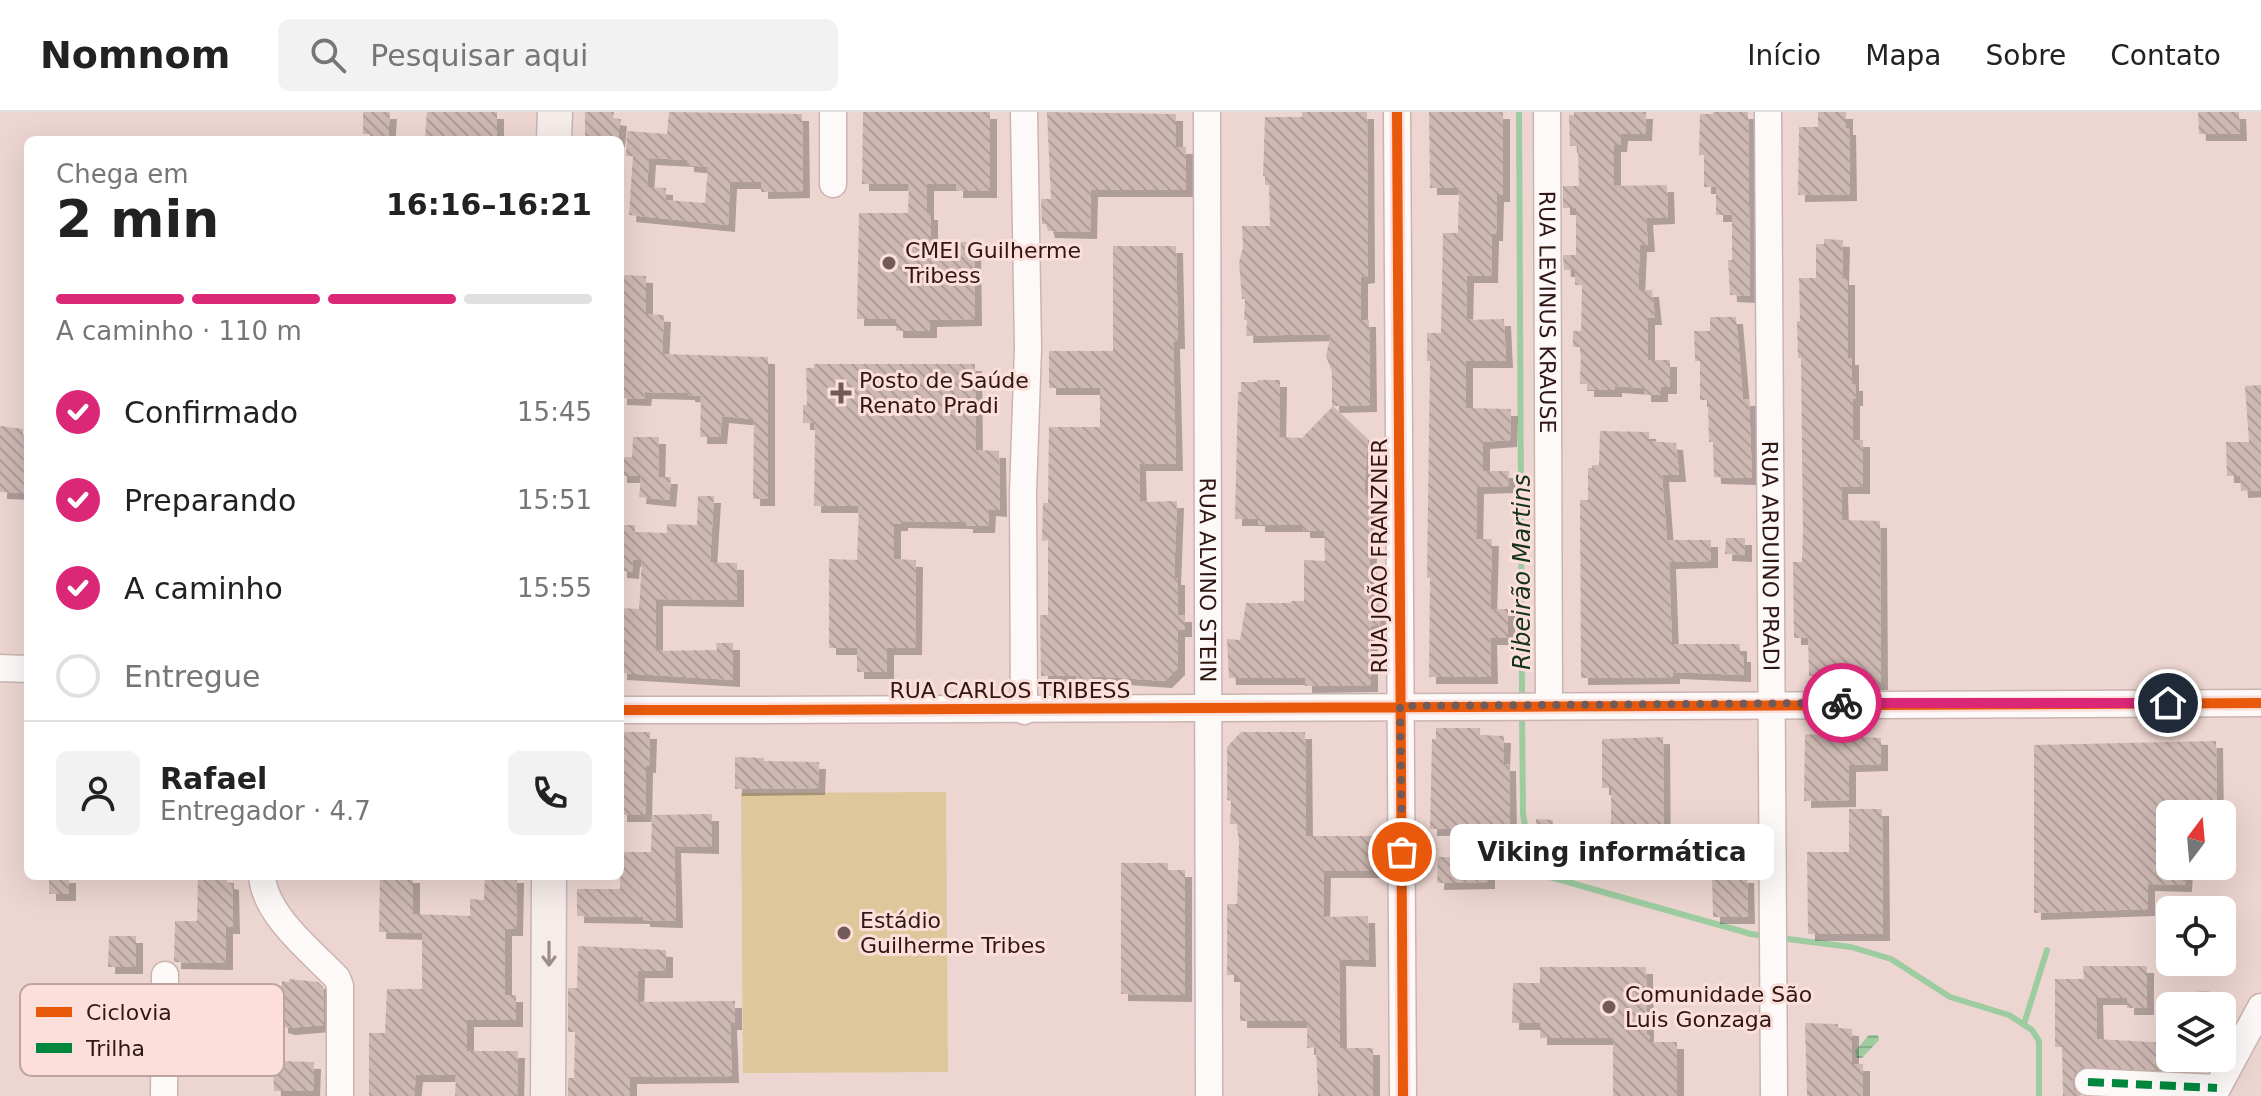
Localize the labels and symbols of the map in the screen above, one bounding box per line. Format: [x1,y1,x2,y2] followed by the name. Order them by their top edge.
[1534,191,1560,433] street label: RUA LEVINUS KRAUSE
[904,238,1081,288] place label: CMEI Guilherme Tribess
[880,254,898,272] marker: CMEI Guilherme Tribess
[859,368,1029,418] place label: Posto de Saúde Renato Pradi
[830,382,852,404] marker: Posto de Saúde Renato Pradi
[1366,438,1392,674] street label: RUA JOÃO FRANZNER
[1757,441,1783,671] street label: RUA ARDUINO PRADI
[1508,474,1536,670] water label: Ribeirão Martins
[1195,477,1220,683] street label: RUA ALVINO STEIN
[1802,663,1882,743] courier
[2134,669,2202,737] pin
[889,678,1131,703] street label: RUA CARLOS TRIBESS
[2156,800,2236,880] north arrow
[1368,818,1436,886] pin
[1450,824,1774,880] callout: Viking informática
[860,908,1046,958] place label: Estádio Guilherme Tribes
[835,924,853,942] marker: Estádio Guilherme Tribes
[541,940,556,967] one-way arrow
[1625,982,1812,1032] place label: Comunidade São Luis Gonzaga
[20,984,284,1076] legend
[1600,998,1618,1016] marker: Comunidade São Luis Gonzaga
[86,1000,172,1025] text: Ciclovia
[85,1036,145,1061] text: Trilha

